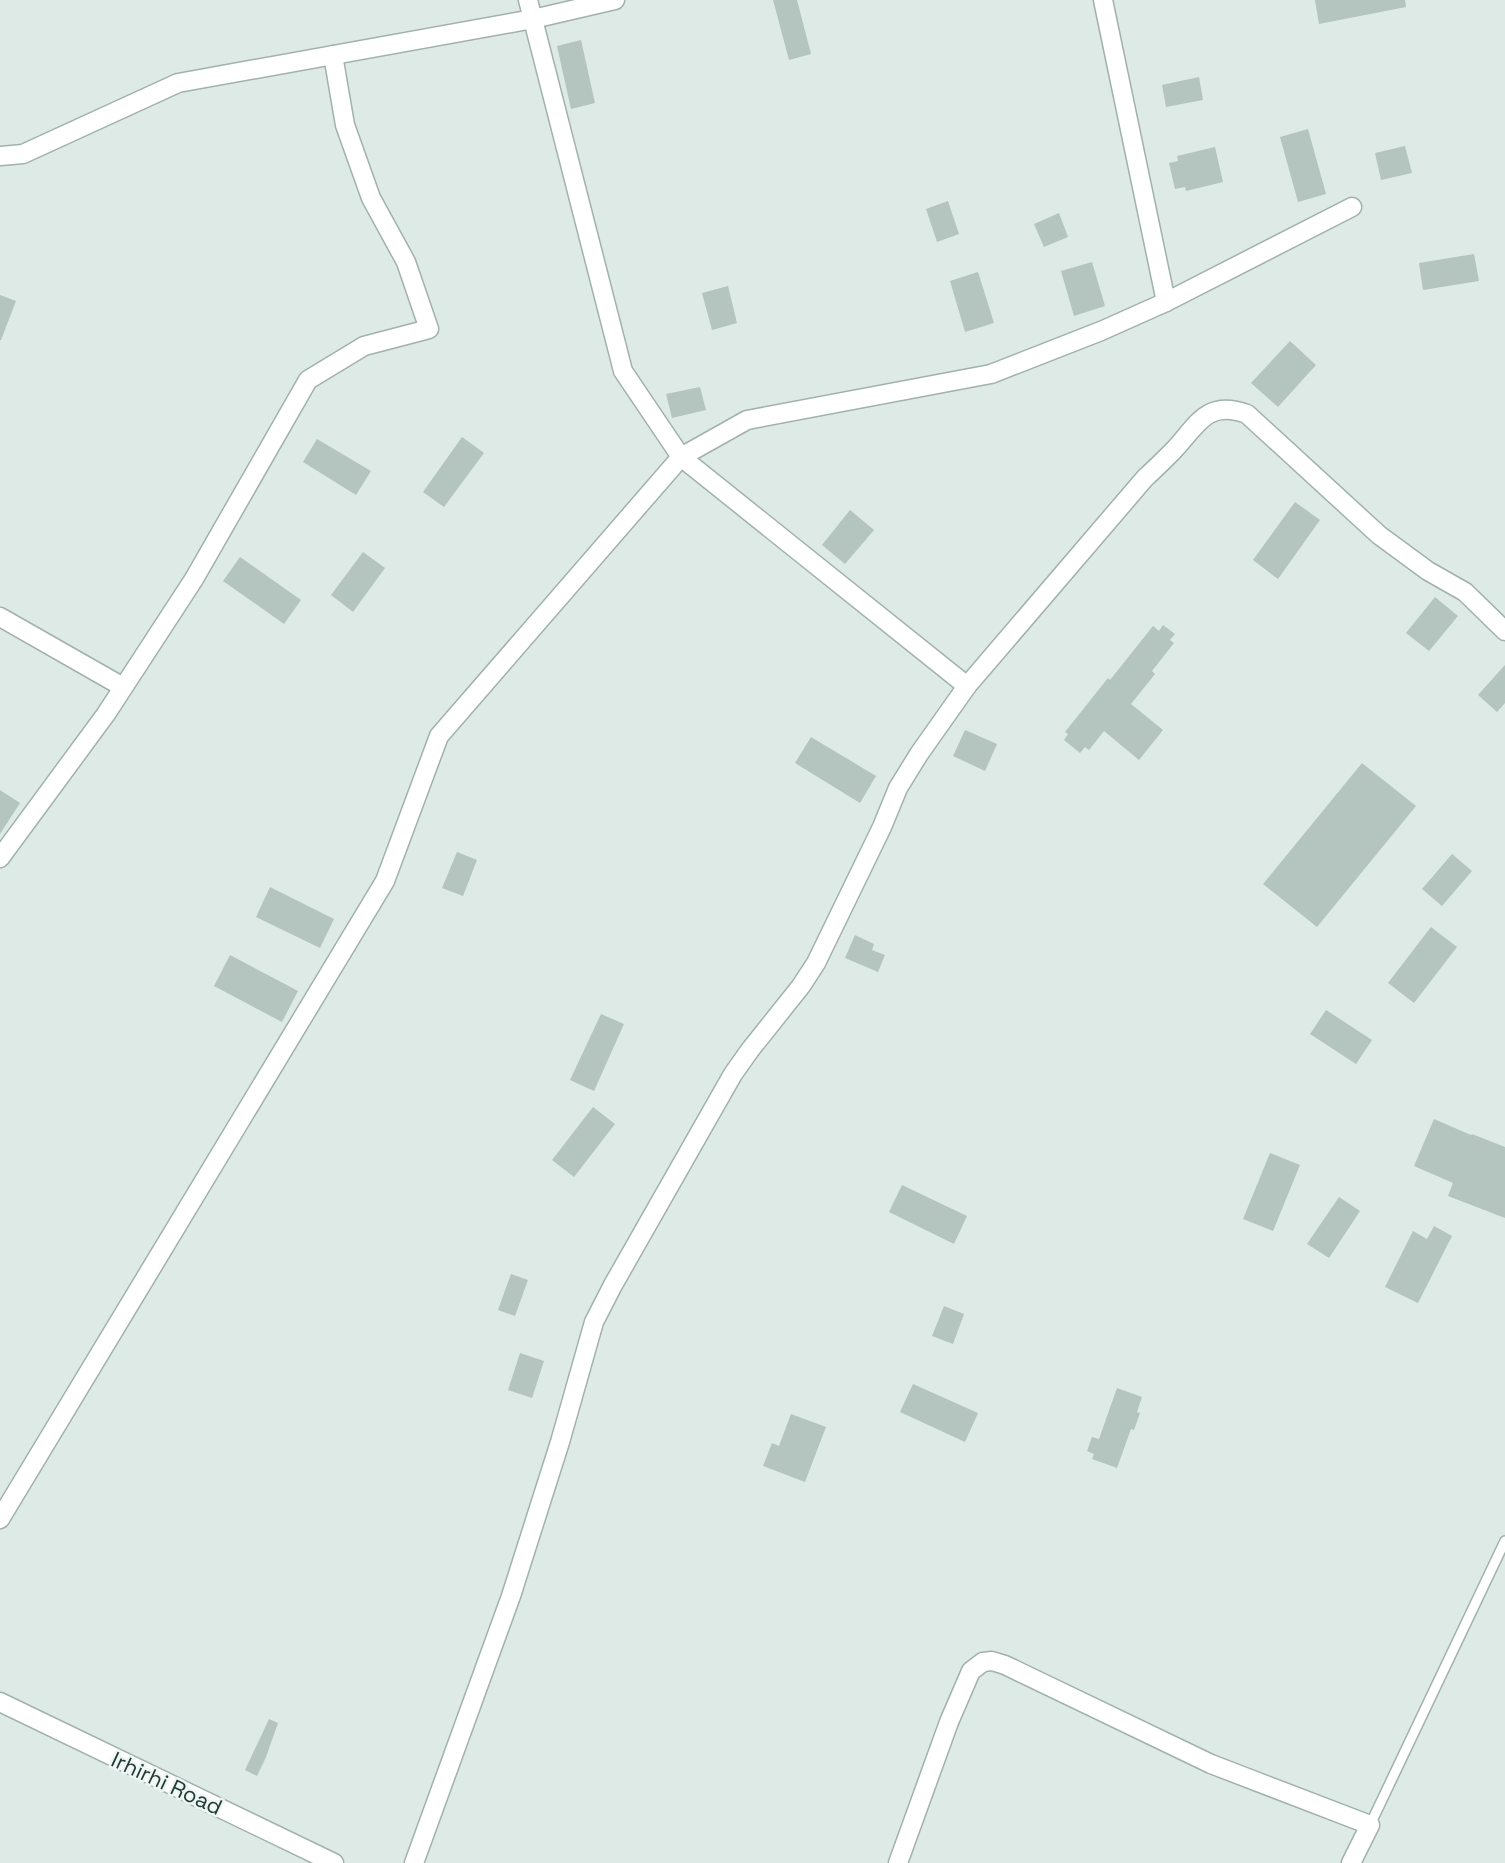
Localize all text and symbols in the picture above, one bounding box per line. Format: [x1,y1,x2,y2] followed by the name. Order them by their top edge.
[107,1745,227,1821] street label: Irhirhi Road

